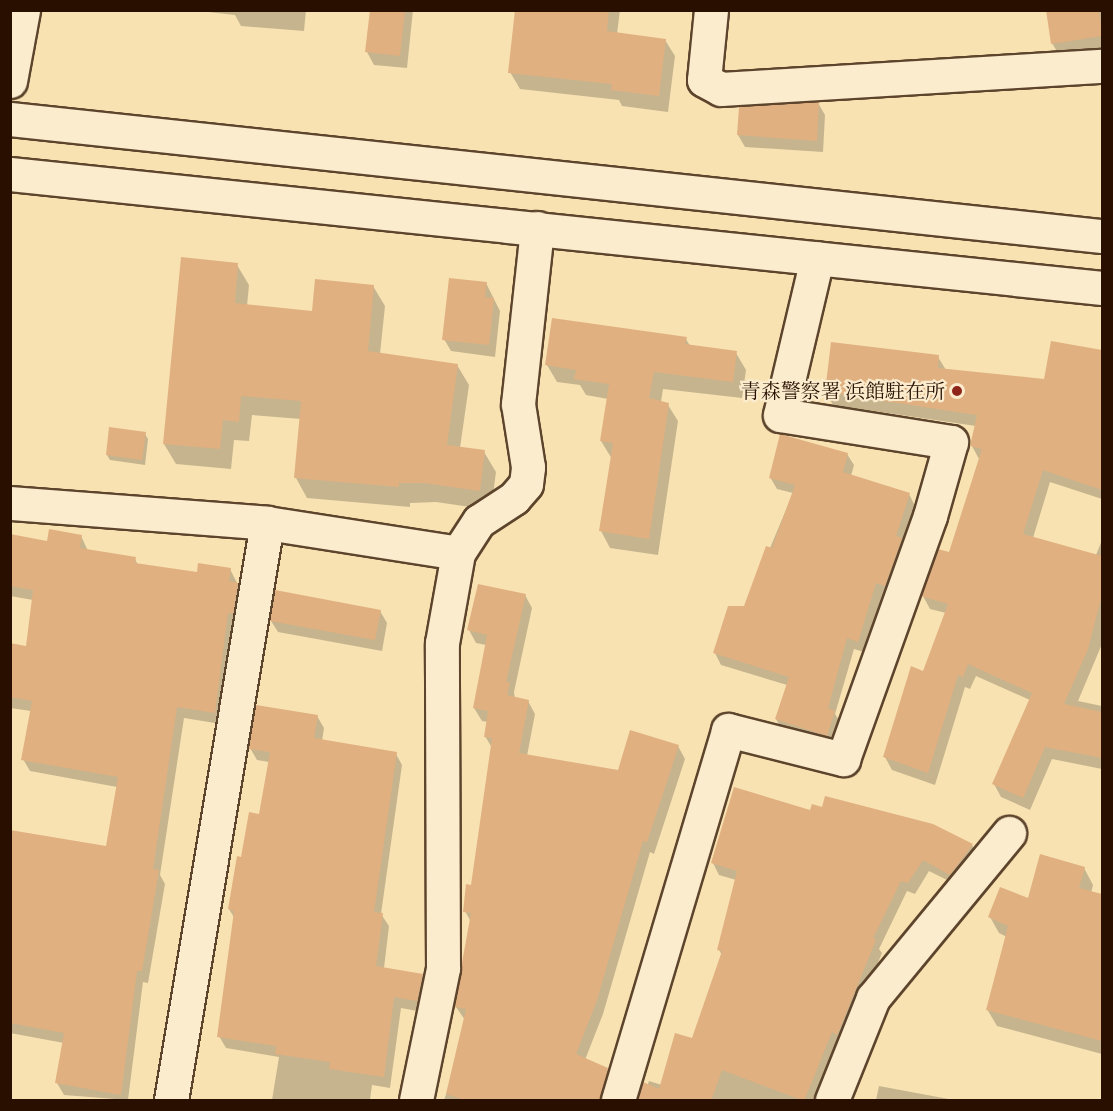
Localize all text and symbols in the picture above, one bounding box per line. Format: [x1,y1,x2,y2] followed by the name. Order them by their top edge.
[741,379,945,403] place label: 青森警察署 浜館駐在所
[950,384,964,398] marker: 青森警察署 浜館駐在所

